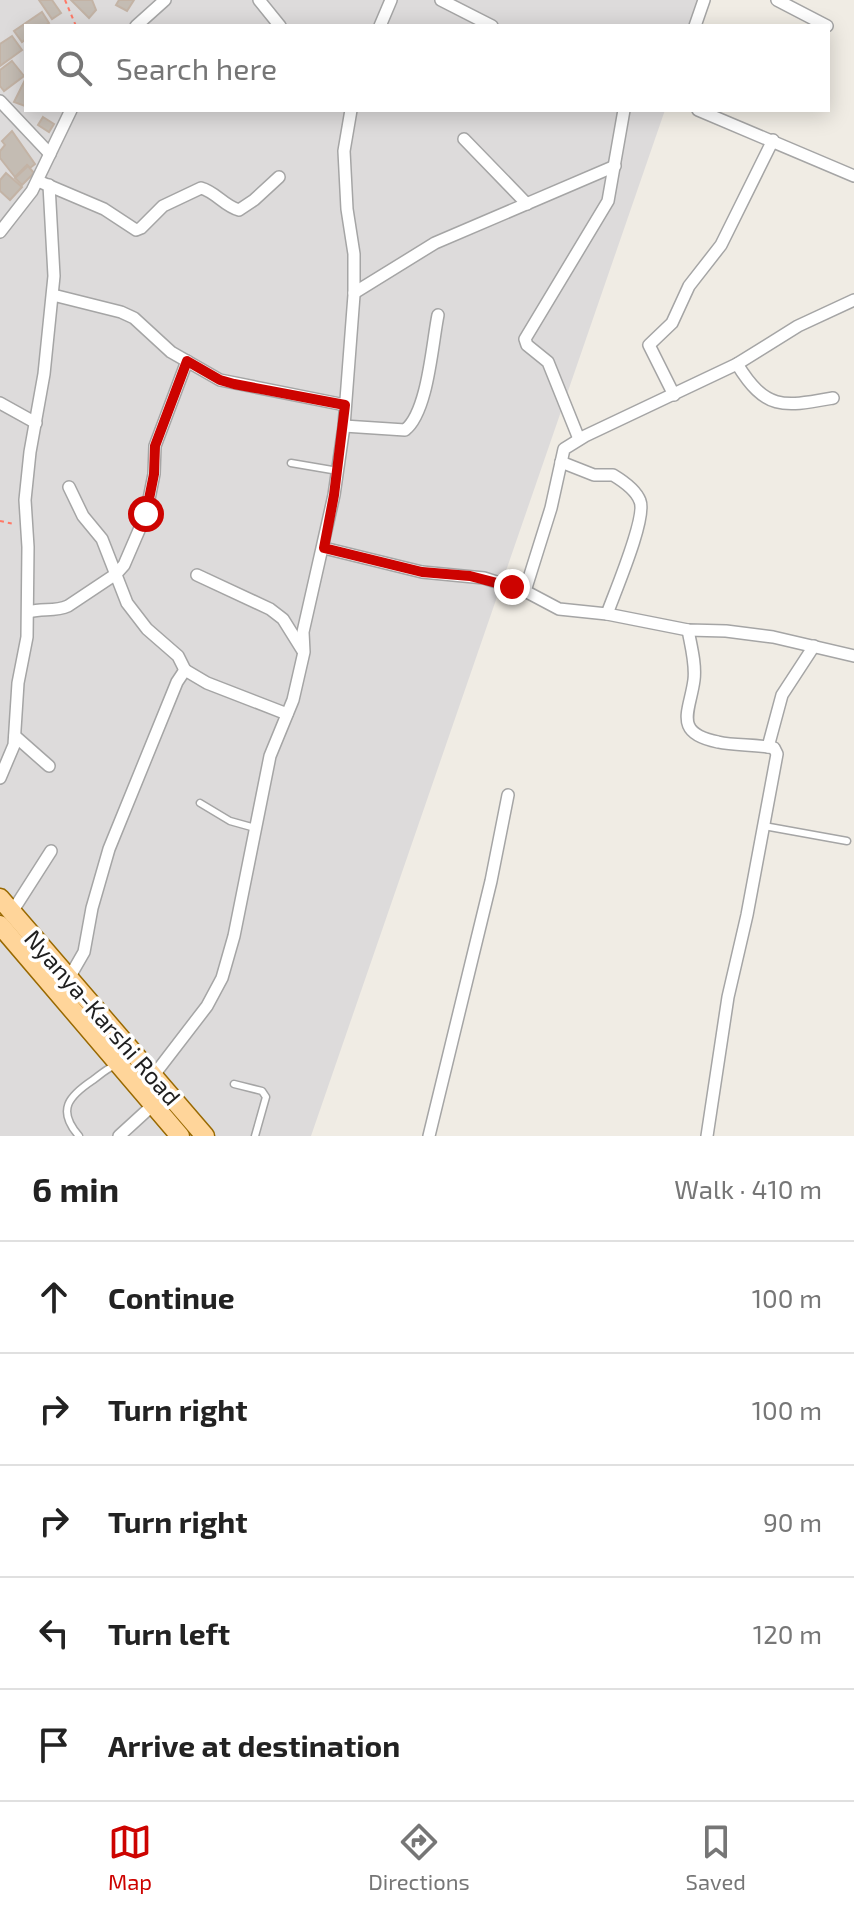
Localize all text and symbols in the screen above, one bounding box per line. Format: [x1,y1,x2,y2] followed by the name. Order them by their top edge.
[24,24,830,112] search box
[52,46,96,90] icon: search
[116,50,277,86] text: Search here
[128,496,164,532] route start
[494,569,530,605] route end
[19,923,187,1111] street label: Nyanya-Karshi Road
[32,1168,119,1209] text: 6 min
[674,1173,822,1204] text: Walk · 410 m
[32,1275,76,1319] icon: ahead
[108,1279,235,1315] text: Continue
[752,1282,822,1313] text: 100 m
[32,1387,76,1431] icon: right
[108,1391,248,1427] text: Turn right
[752,1394,822,1425] text: 100 m
[32,1499,76,1543] icon: right
[108,1503,248,1539] text: Turn right
[763,1506,822,1537] text: 90 m
[32,1611,76,1655] icon: left
[108,1615,230,1651] text: Turn left
[753,1618,822,1649] text: 120 m
[32,1723,76,1767] icon: arrive
[108,1727,400,1763] text: Arrive at destination
[108,1820,152,1894] tab: Map
[368,1820,470,1894] tab: Directions
[686,1820,746,1894] tab: Saved

